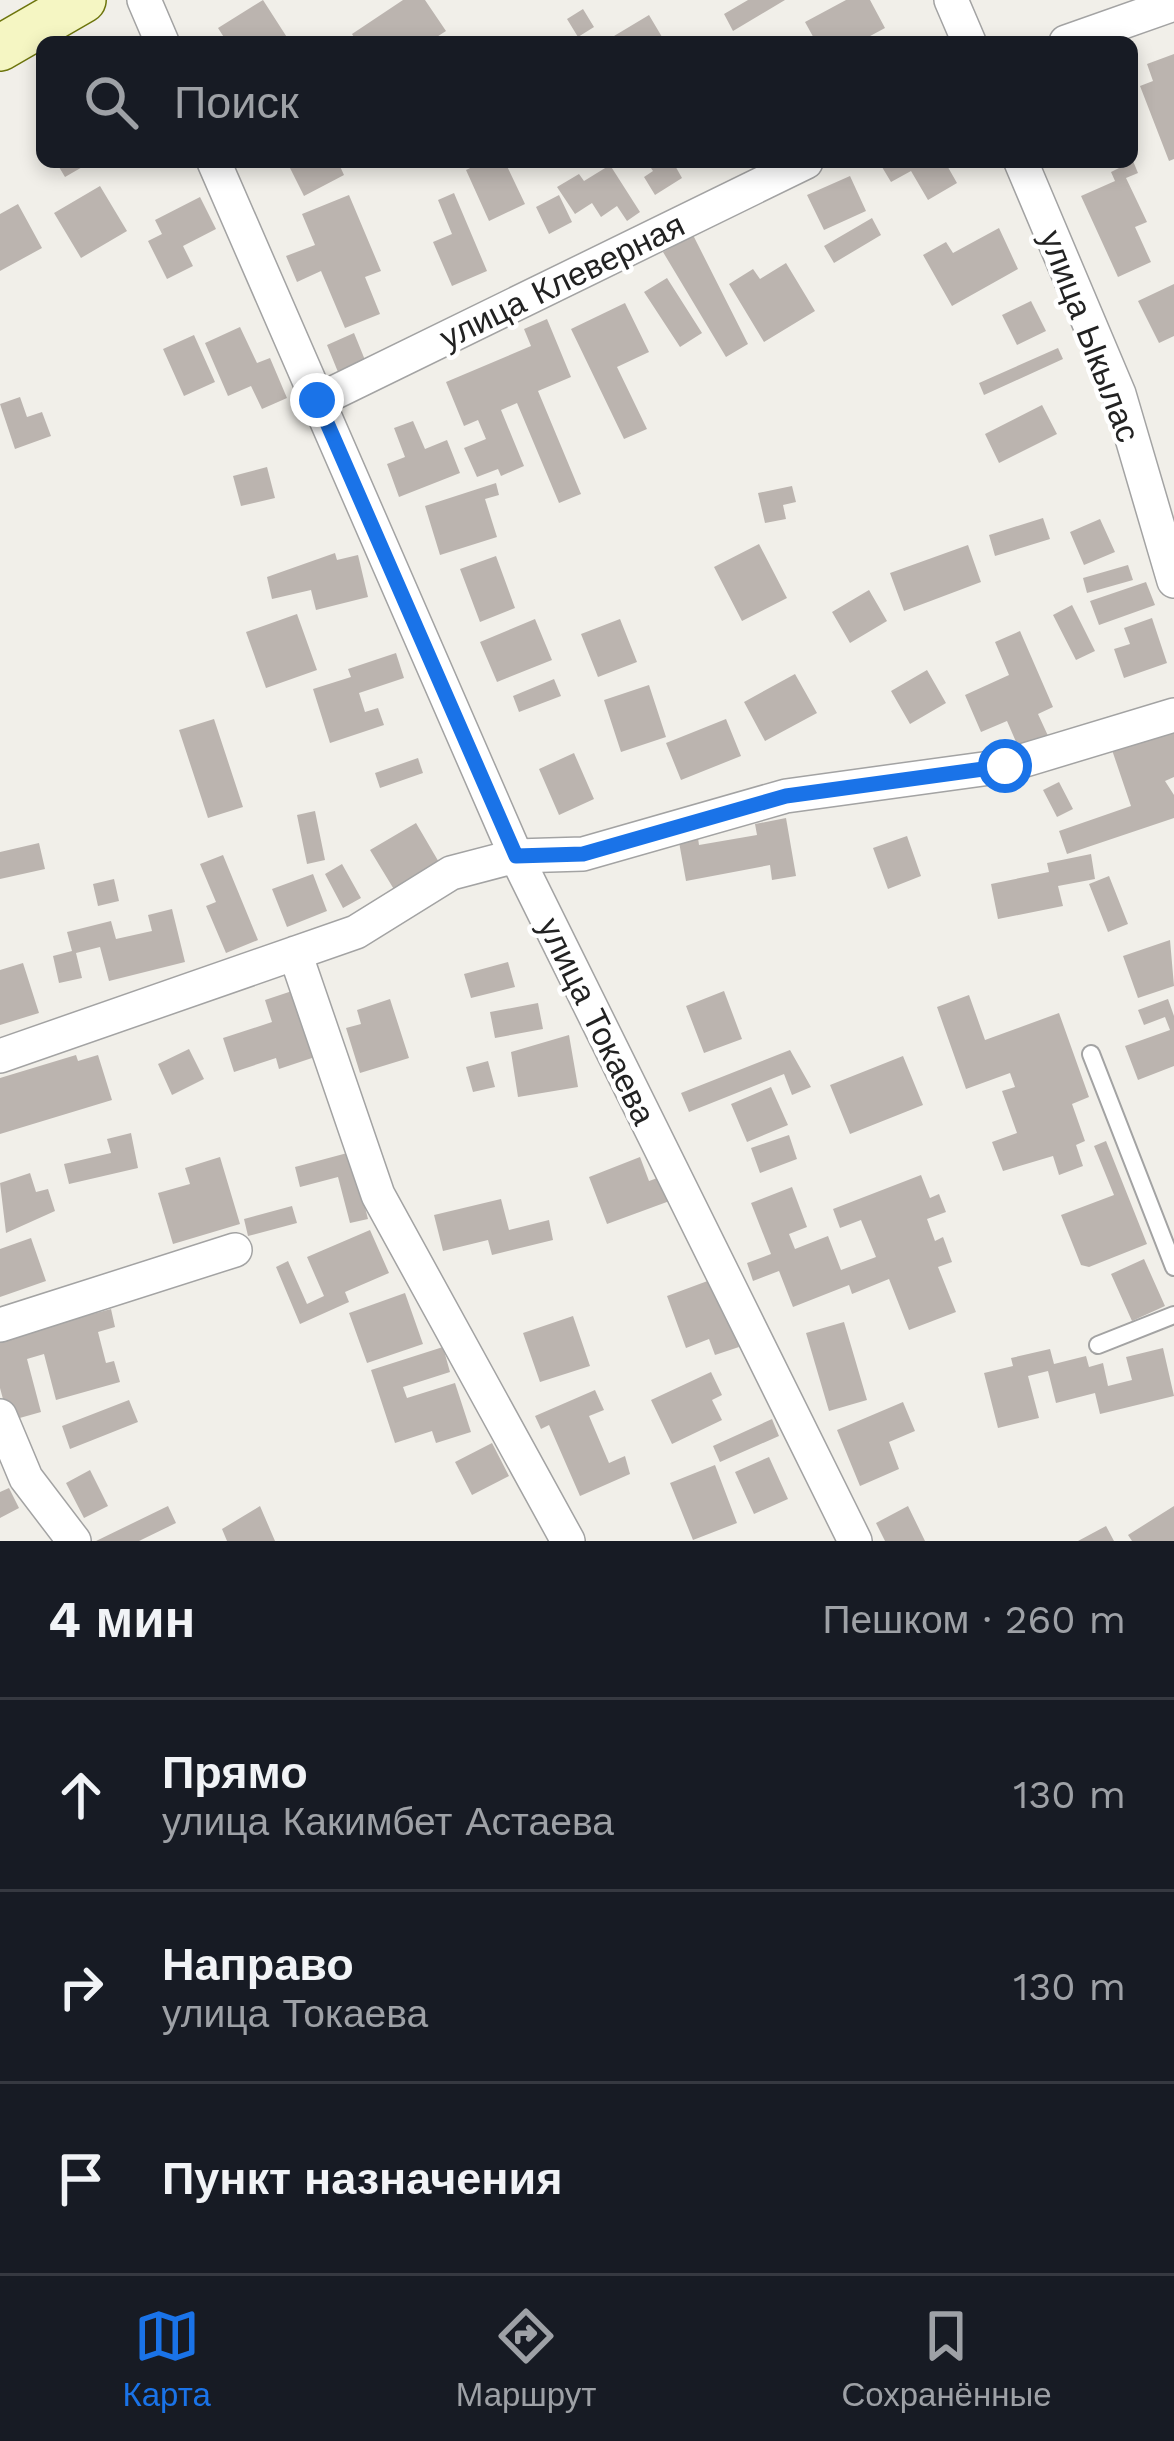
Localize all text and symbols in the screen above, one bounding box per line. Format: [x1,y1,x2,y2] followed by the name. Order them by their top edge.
[36,36,1138,168] search box
[78,69,144,135] icon: search
[174,76,299,129] text: Поиск
[433,205,691,357] street label: улица Клеверная
[1032,225,1148,447] street label: улица Ыкылас
[290,373,344,427] route end
[978,739,1032,793] route start
[530,911,664,1131] street label: улица Токаева
[48,1590,195,1649] text: 4 мин
[822,1597,1126,1642] text: Пешком · 260 m
[162,1746,308,1799] text: Прямо
[48,1762,114,1828] icon: ahead
[1013,1772,1126,1817] text: 130 m
[162,1799,614,1844] text: улица Какимбет Астаева
[162,1938,354,1991] text: Направо
[48,1954,114,2020] icon: right
[1013,1964,1126,2009] text: 130 m
[162,1991,428,2036] text: улица Токаева
[48,2146,114,2212] icon: arrive
[162,2152,562,2205] text: Пункт назначения
[122,2303,211,2414] tab: Карта
[456,2303,596,2414] tab: Маршрут
[841,2303,1052,2414] tab: Сохранённые

